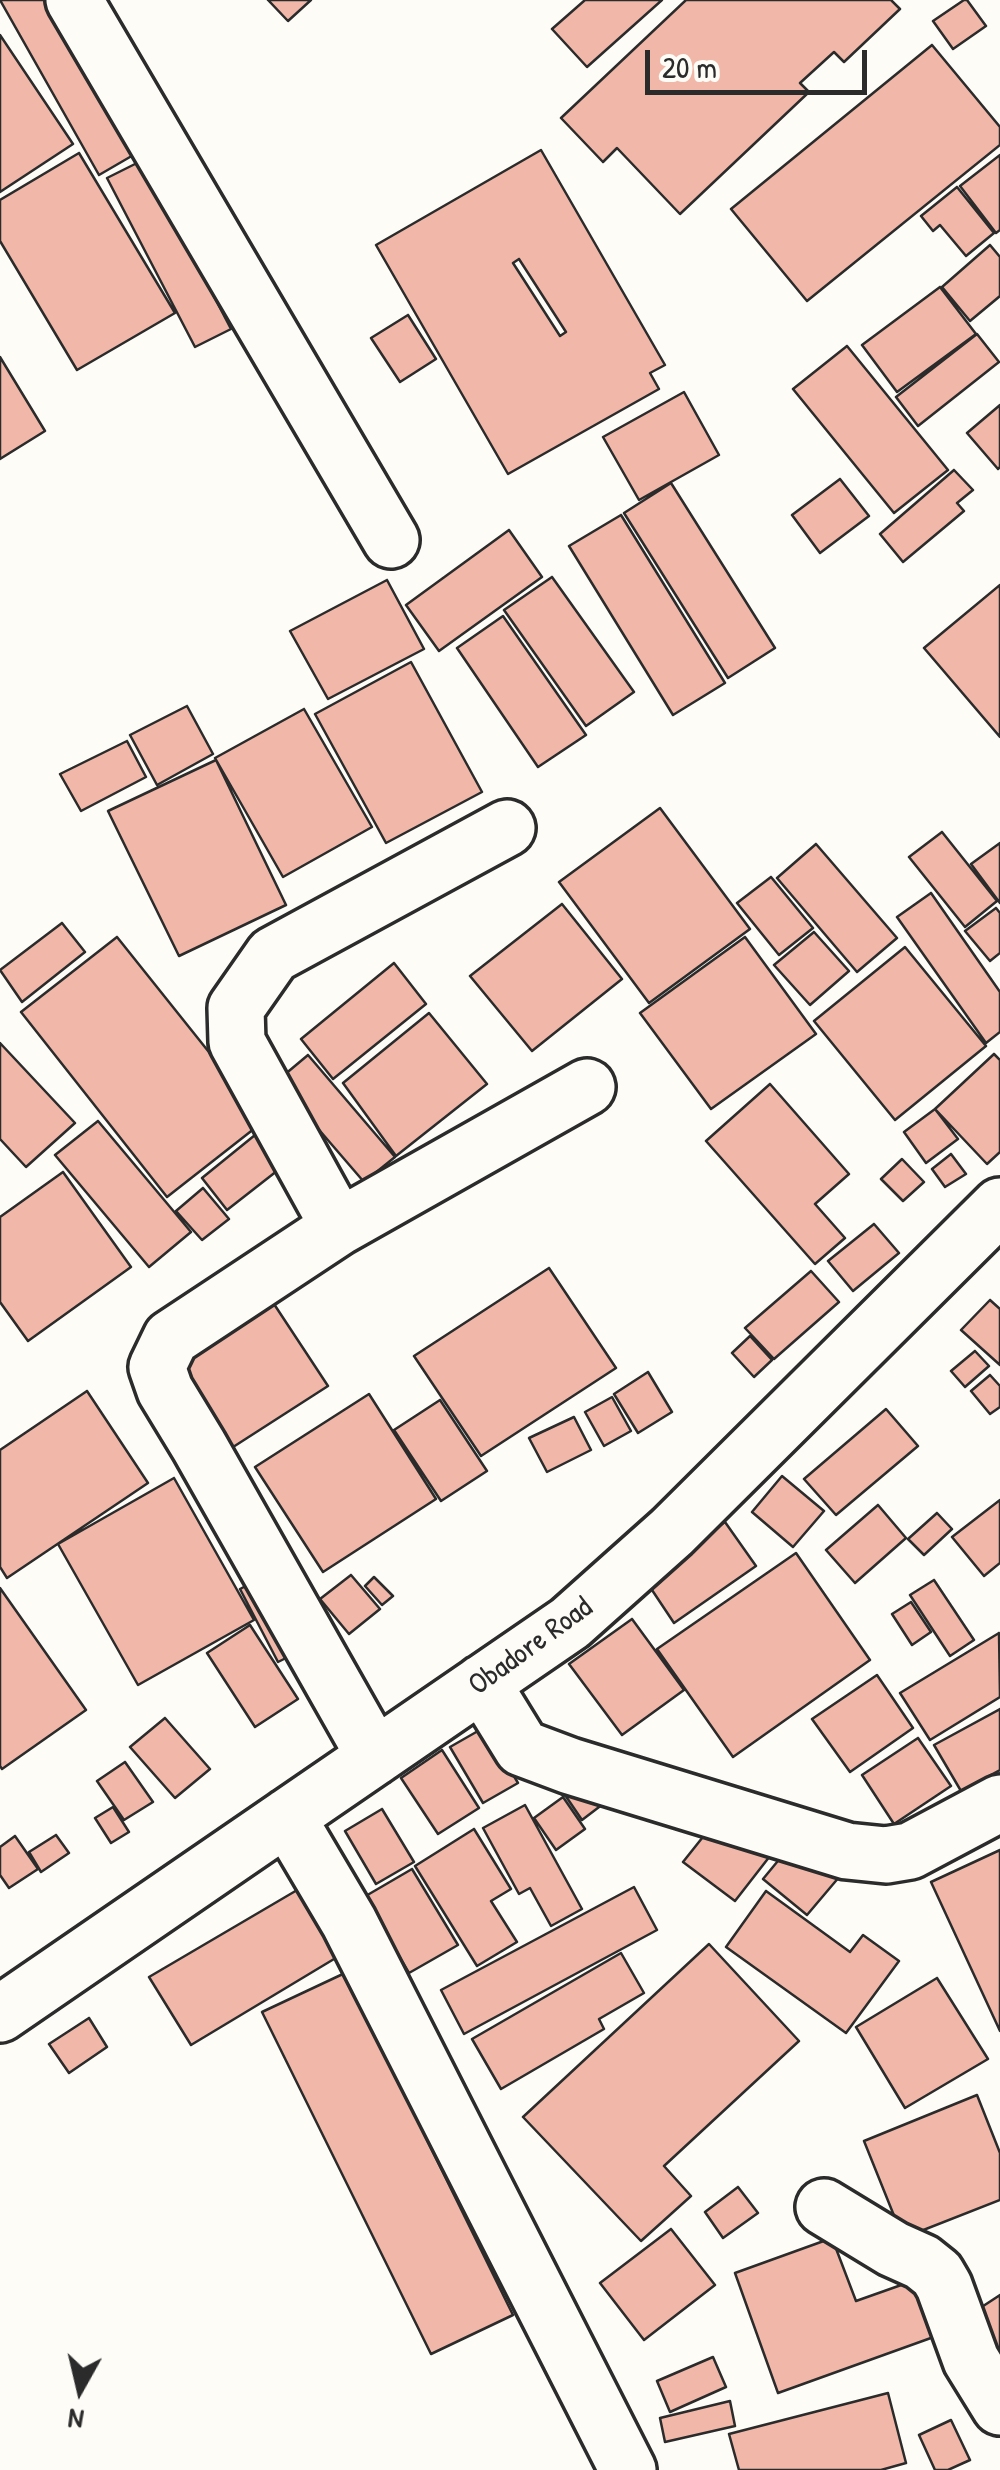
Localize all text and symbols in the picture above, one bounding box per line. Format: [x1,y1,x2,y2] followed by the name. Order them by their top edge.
[650,30,872,92] scale bar
[662,47,717,87] text: 20 m
[462,1590,600,1704] street label: Obadore Road
[30,2340,130,2440] north arrow
[66,2400,86,2440] text: N

